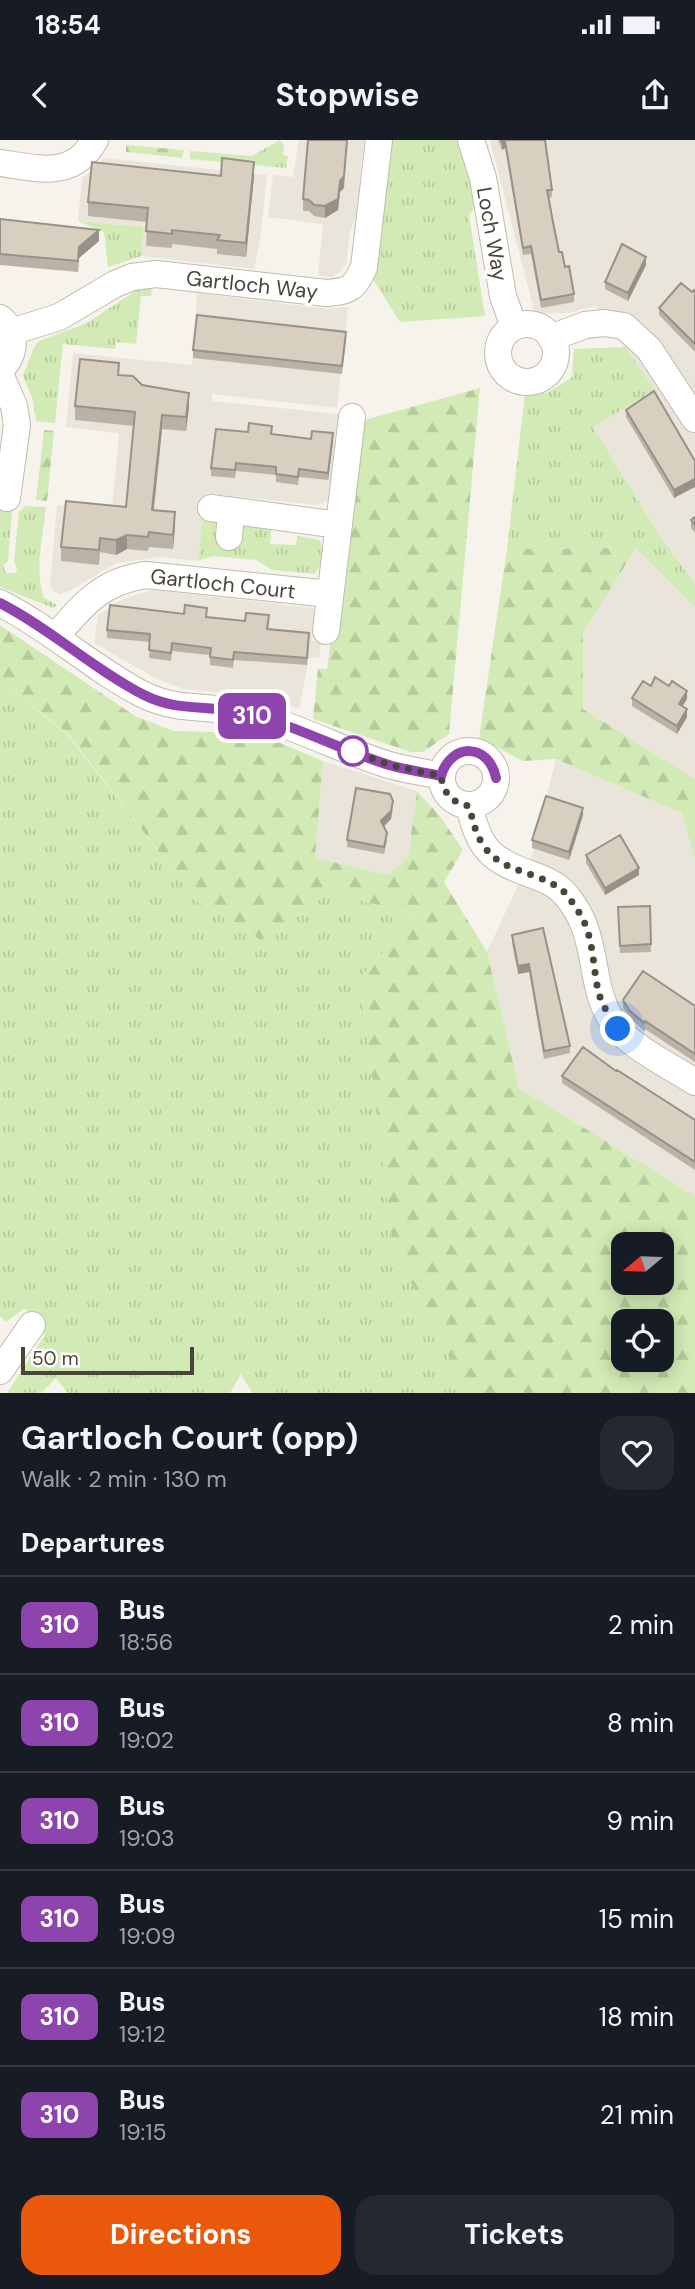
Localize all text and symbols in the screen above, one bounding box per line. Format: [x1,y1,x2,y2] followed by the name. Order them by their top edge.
[35,8,101,42] text: 18:54
[276,74,420,116] text: Stopwise
[21,76,59,114] icon: back
[636,76,674,114] icon: share
[470,185,514,283] street label: Loch Way
[185,264,320,306] street label: Gartloch Way
[149,562,297,606] street label: Gartloch Court
[212,693,292,739] line badge: 310
[232,700,272,731] text: 310
[338,736,368,766] unlabelled marker
[600,1011,635,1046] your location
[611,1232,674,1295] north arrow
[611,1232,674,1372] map controls
[611,1309,674,1372] button: locate
[21,1344,194,1376] scale bar
[32,1346,79,1371] text: 50 m
[21,1416,358,1459] text: Gartloch Court (opp)
[600,1416,674,1490] button: heart
[21,1464,227,1494] text: Walk · 2 min · 130 m
[21,1526,165,1560] text: Departures
[119,1593,165,1627] text: Bus
[608,1608,674,1642] text: 2 min
[40,1609,79,1640] text: 310
[119,1627,173,1657] text: 18:56
[119,1691,165,1725] text: Bus
[607,1706,674,1740] text: 8 min
[40,1707,79,1738] text: 310
[119,1725,174,1755] text: 19:02
[119,1789,165,1823] text: Bus
[606,1804,674,1838] text: 9 min
[40,1805,79,1836] text: 310
[119,1823,175,1853] text: 19:03
[119,1887,165,1921] text: Bus
[599,1902,674,1936] text: 15 min
[40,1903,79,1934] text: 310
[119,1921,175,1951] text: 19:09
[119,1985,165,2019] text: Bus
[599,2000,674,2034] text: 18 min
[40,2001,79,2032] text: 310
[119,2019,166,2049] text: 19:12
[119,2083,165,2117] text: Bus
[600,2098,674,2132] text: 21 min
[40,2099,79,2130] text: 310
[119,2117,166,2147] text: 19:15
[21,2195,341,2275] button: Directions
[355,2195,674,2275] button: Tickets

